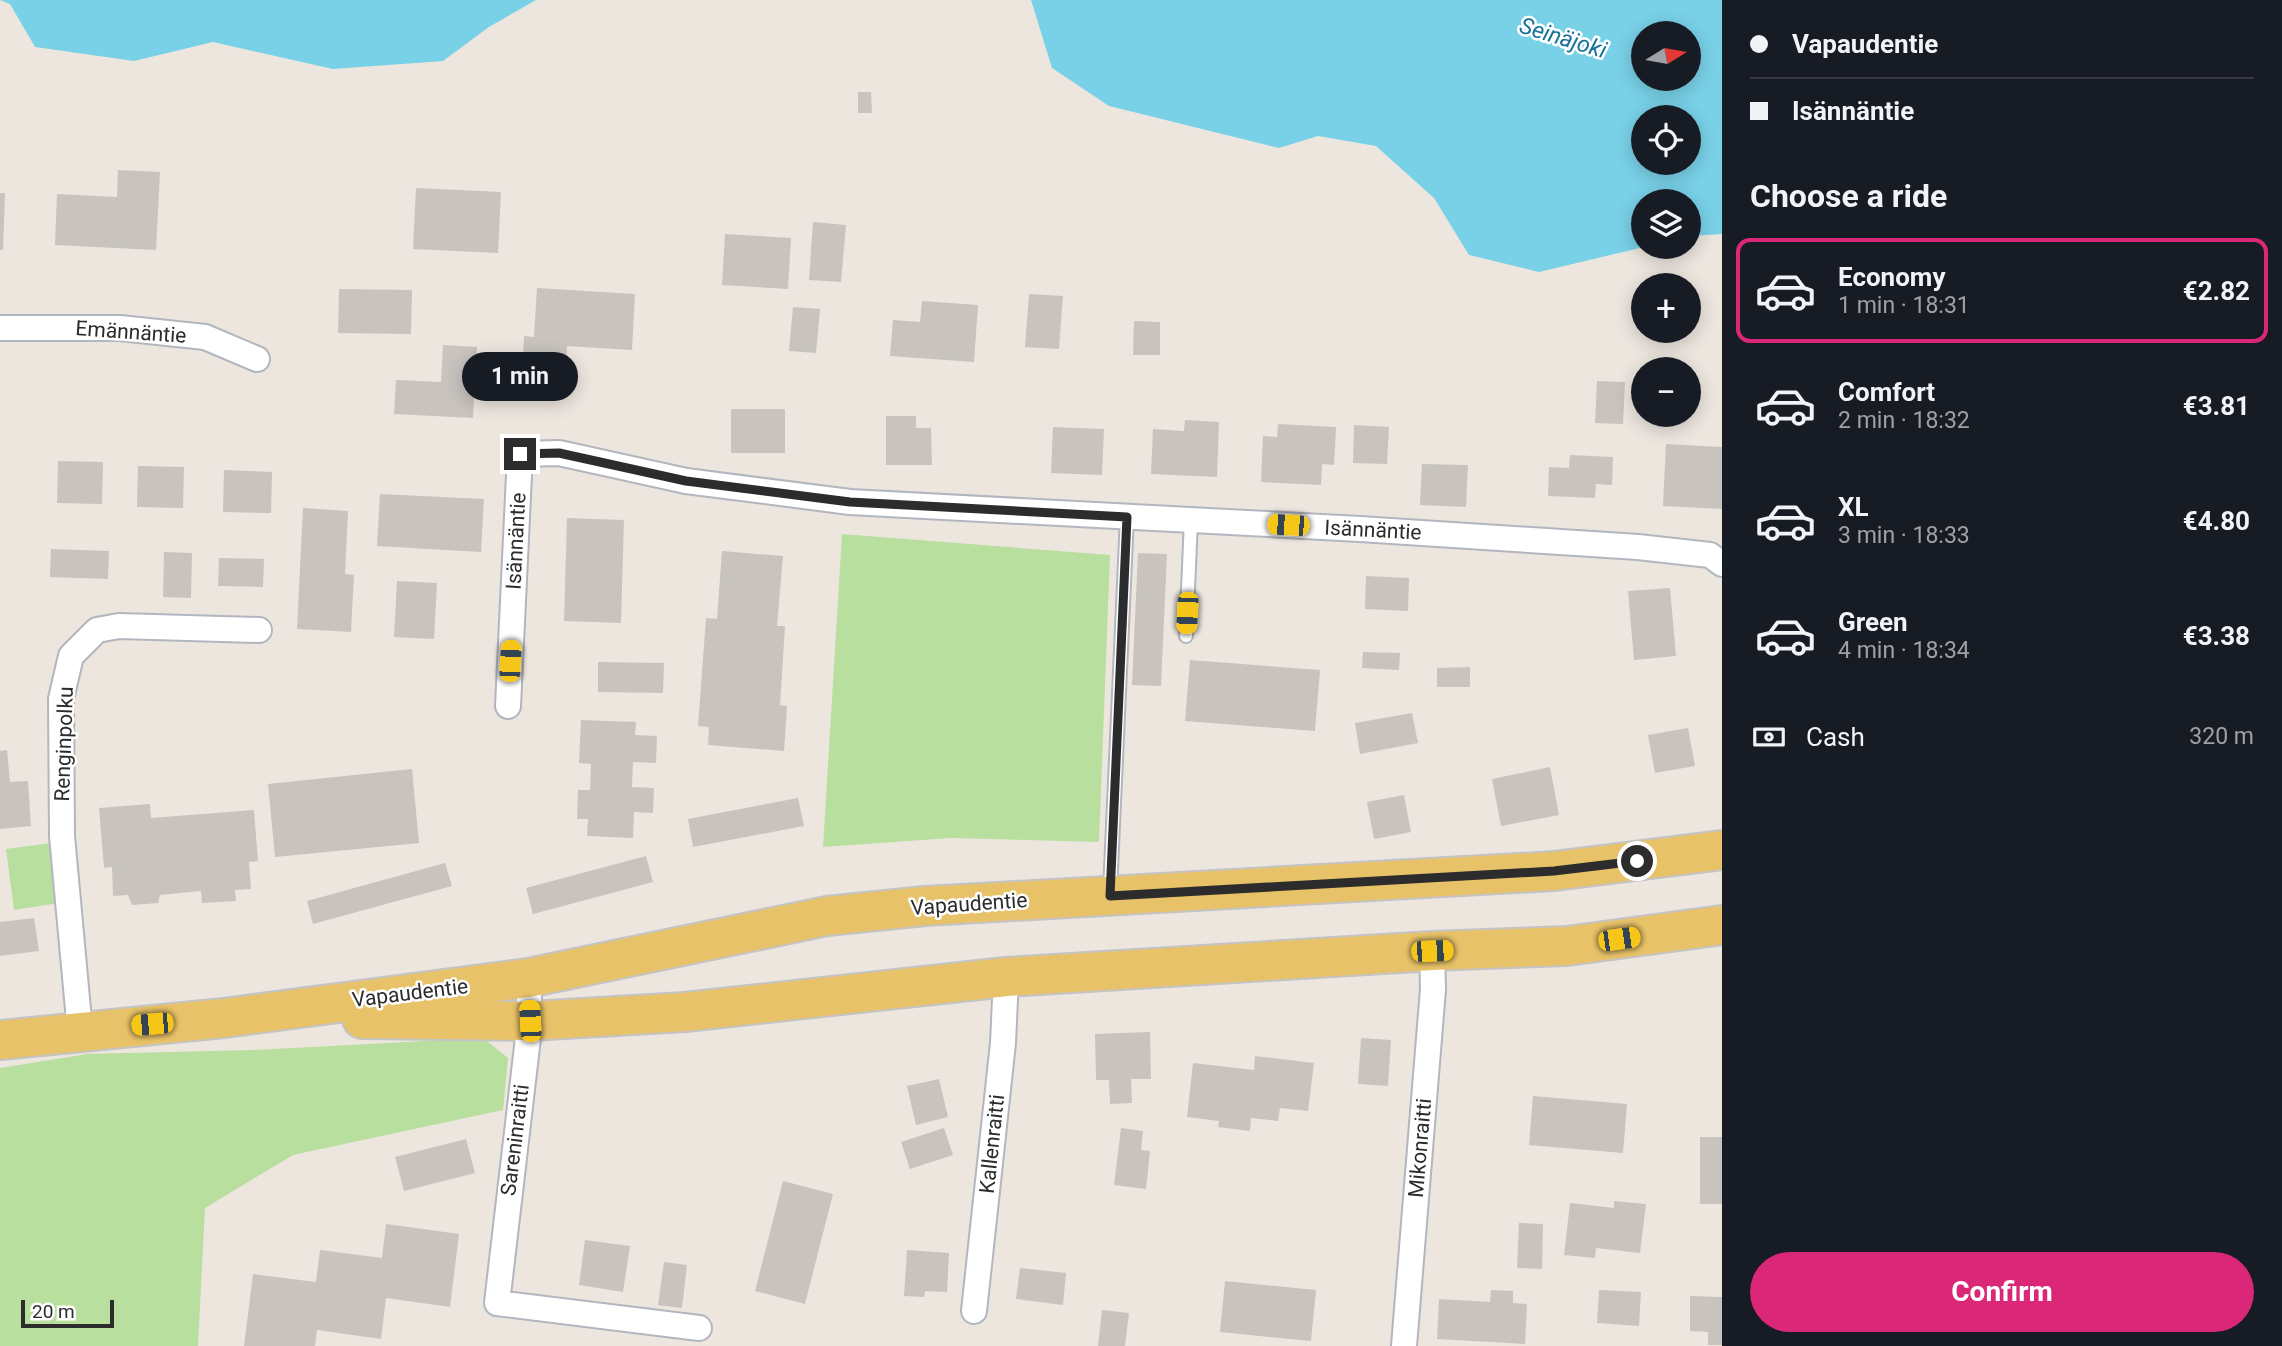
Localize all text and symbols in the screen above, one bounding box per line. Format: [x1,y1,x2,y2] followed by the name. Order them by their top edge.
[1516,12,1610,64] water label: Seinäjoki
[1631,21,1701,91] north arrow
[1631,21,1701,427] map controls
[1792,29,1938,59] text: Vapaudentie
[1792,96,1914,126] text: Isännäntie
[1631,105,1701,175] button: locate
[1750,177,1947,215] text: Choose a ride
[1631,189,1701,259] button: layers
[1754,259,1817,322] icon: car
[1838,262,1945,292] text: Economy
[1631,273,1701,343] button: +
[2183,276,2250,306] text: €2.82
[1838,292,1970,319] text: 1 min · 18:31
[75,316,187,348] street label: Emännäntie
[462,352,578,402] callout: 1 min
[1631,357,1701,427] button: −
[491,363,549,390] text: 1 min
[1754,374,1817,437] icon: car
[1838,377,1935,407] text: Comfort
[2183,391,2250,421] text: €3.81
[1838,407,1970,434] text: 2 min · 18:32
[504,438,536,470] route end
[1754,489,1817,552] icon: car
[501,492,531,590] street label: Isännäntie
[1838,492,1869,522] text: XL
[2183,506,2250,536] text: €4.80
[1267,513,1310,537] car
[1324,515,1422,545] street label: Isännäntie
[1838,522,1970,549] text: 3 min · 18:33
[1176,591,1199,635] car
[1754,604,1817,667] icon: car
[1838,607,1908,637] text: Green
[2183,621,2250,651] text: €3.38
[1838,637,1970,664] text: 4 min · 18:34
[499,639,522,683] car
[50,686,78,802] street label: Renginpolku
[1750,718,1788,756] icon: cash
[1806,722,1865,752] text: Cash
[2189,723,2254,750] text: 320 m
[1621,845,1653,877] route start
[910,888,1028,920] street label: Vapaudentie
[1597,926,1642,952] car
[1411,940,1454,962] car
[351,974,469,1012] street label: Vapaudentie
[519,999,542,1043] car
[131,1012,174,1036] car
[496,1083,534,1197] street label: Sareninraitti
[975,1093,1009,1195] street label: Kallenraitti
[1404,1097,1436,1199] street label: Mikonraitti
[1750,1252,2254,1332] button: Confirm
[21,1297,114,1329] scale bar
[32,1300,75,1323] text: 20 m

